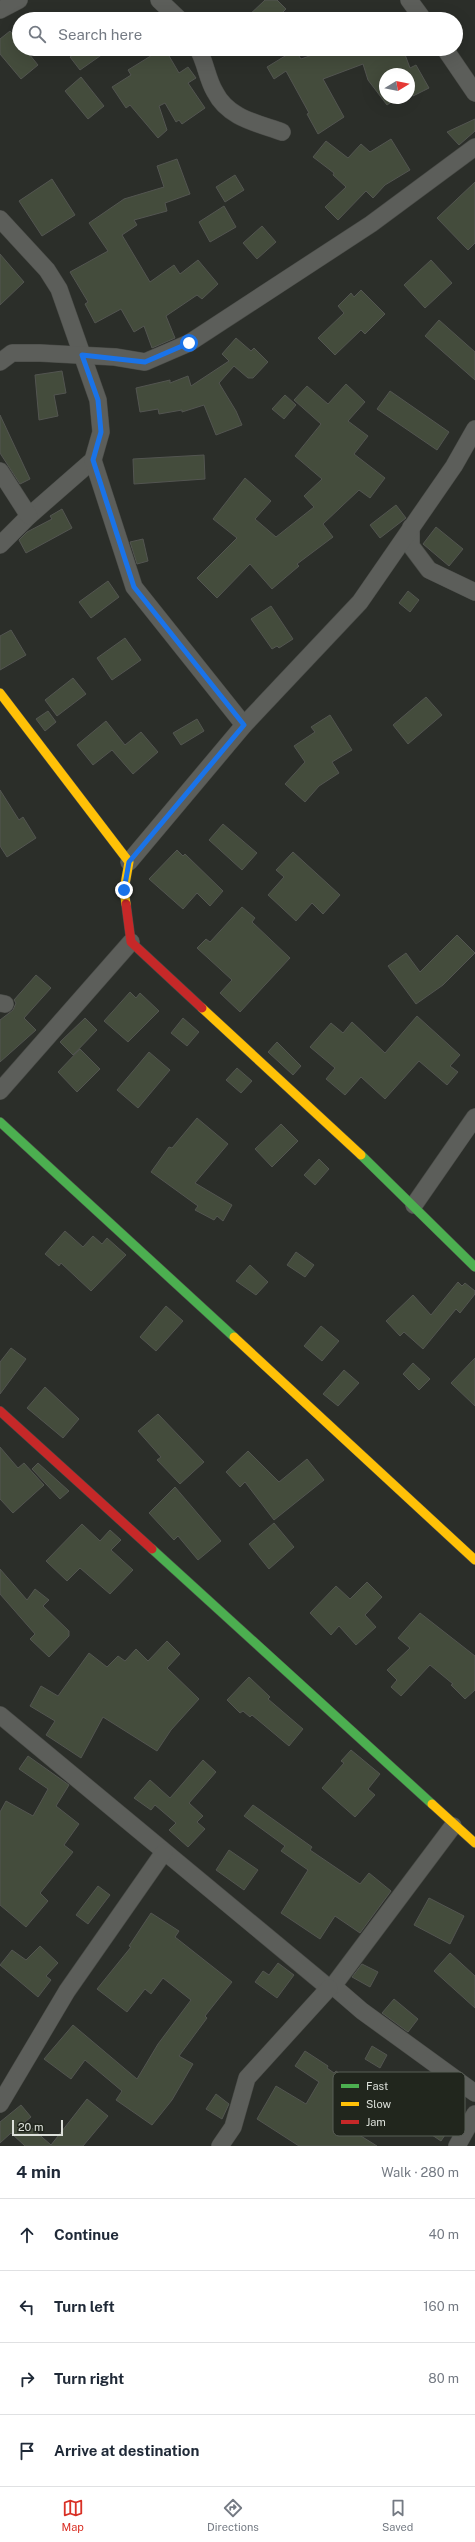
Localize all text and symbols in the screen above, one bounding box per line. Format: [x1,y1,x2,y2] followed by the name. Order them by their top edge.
[12,12,463,56] search box
[26,23,48,45] icon: search
[58,26,142,43] text: Search here
[379,68,415,104] north arrow
[180,334,198,352] route start
[115,881,133,899] route end
[333,2072,465,2136] legend
[366,2080,388,2092] text: Fast
[366,2098,392,2110] text: Slow
[366,2116,386,2128] text: Jam
[12,2118,63,2137] scale bar
[18,2121,43,2133] text: 20 m
[16,2162,61,2182] text: 4 min
[381,2165,459,2180] text: Walk · 280 m
[16,2224,38,2246] icon: ahead
[54,2226,119,2243] text: Continue
[428,2227,459,2242] text: 40 m
[16,2296,38,2318] icon: left
[54,2298,115,2315] text: Turn left
[423,2299,459,2314] text: 160 m
[16,2368,38,2390] icon: right
[54,2370,124,2387] text: Turn right
[428,2371,459,2386] text: 80 m
[16,2440,38,2462] icon: arrive
[54,2442,199,2459] text: Arrive at destination
[62,2497,84,2533] tab: Map
[207,2497,259,2533] tab: Directions
[382,2497,413,2533] tab: Saved

